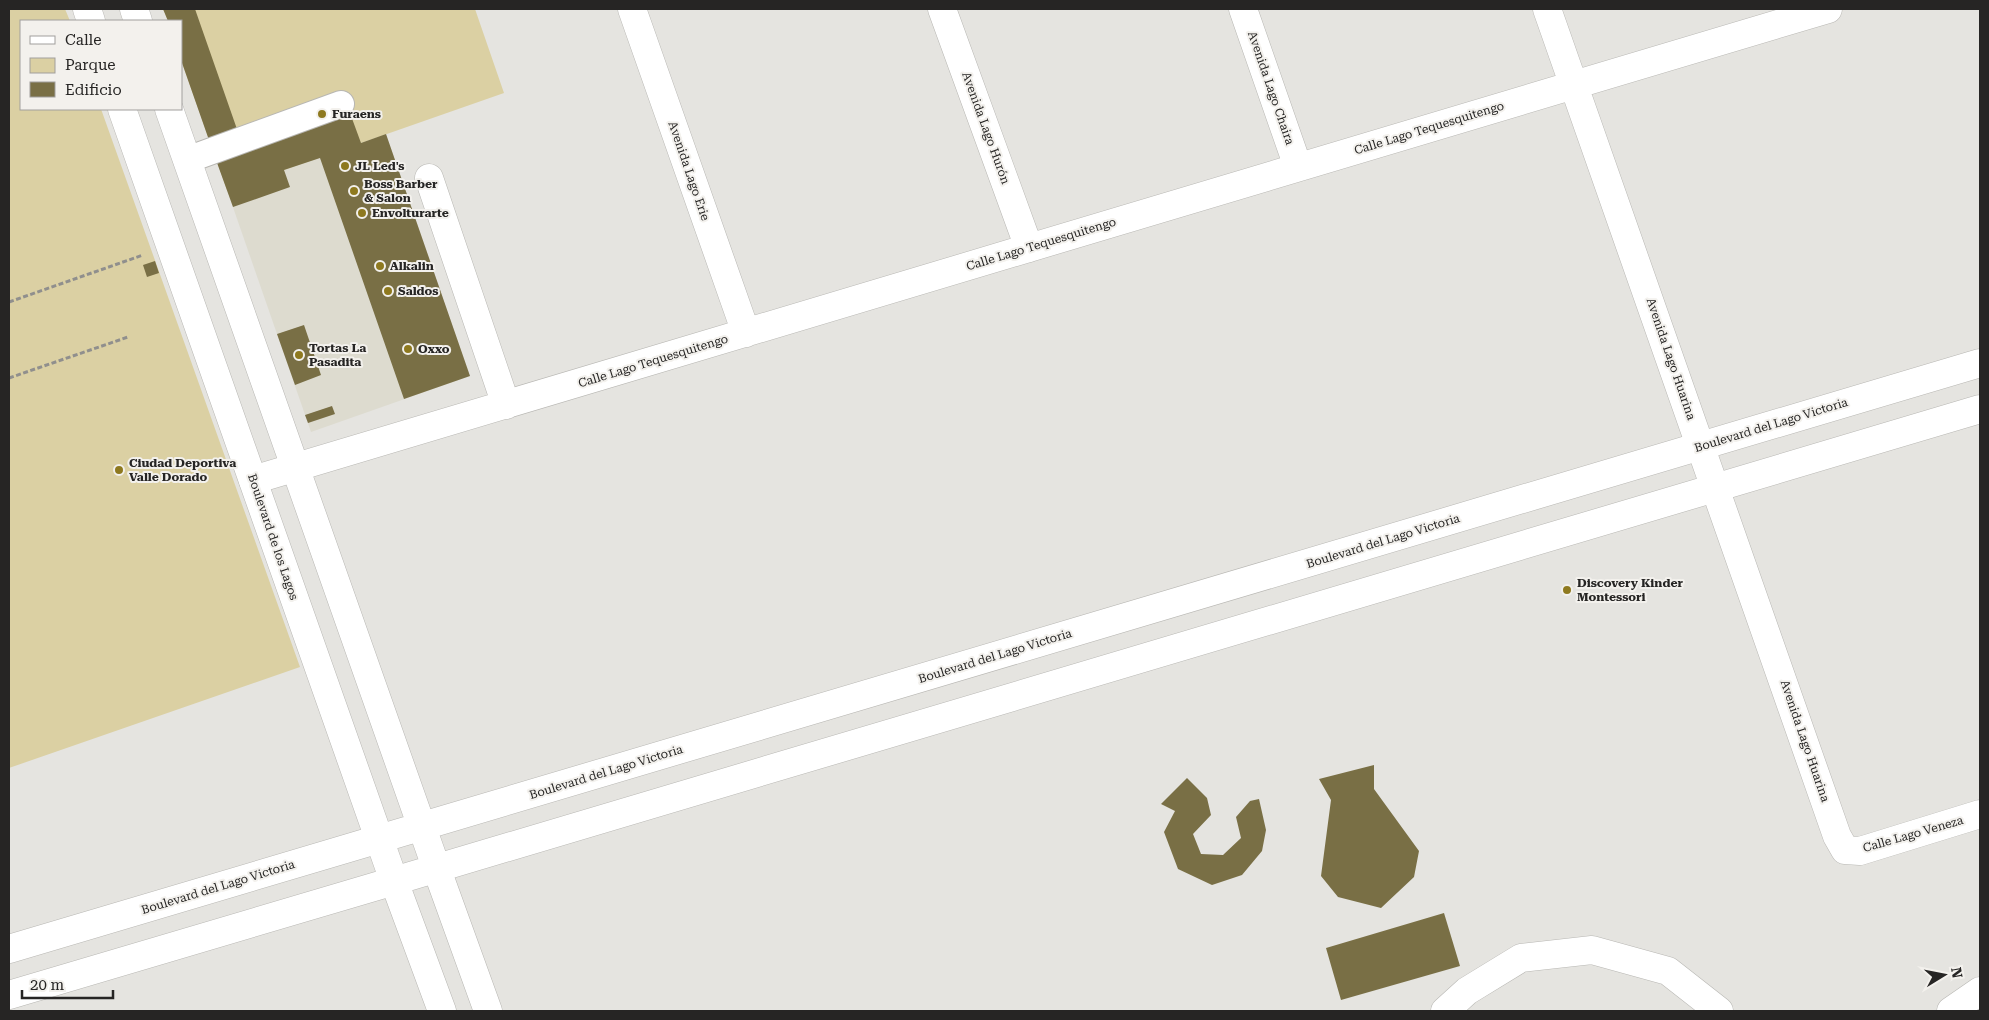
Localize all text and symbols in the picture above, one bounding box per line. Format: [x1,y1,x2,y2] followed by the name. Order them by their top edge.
[20,20,182,110] legend
[1245,29,1297,147] street label: Avenida Lago Chaira
[65,31,101,49] text: Calle
[65,56,116,74] text: Parque
[959,70,1013,186] street label: Avenida Lago Hurón
[65,81,122,99] text: Edificio
[1352,99,1506,157] street label: Calle Lago Tequesquitengo
[332,107,381,121] place label: Furaens
[316,108,328,120] marker: Furaens
[665,119,713,223] street label: Avenida Lago Erie
[355,159,404,173] place label: JL Led's
[339,160,351,172] marker: JL Led's
[364,177,438,205] place label: Boss Barber & Salon
[348,185,360,197] marker: Boss Barber & Salon
[372,206,449,220] place label: Envolturarte
[356,207,368,219] marker: Envolturarte
[964,215,1118,273] street label: Calle Lago Tequesquitengo
[390,259,434,273] place label: Alkalin
[374,260,386,272] marker: Alkalin
[398,284,439,298] place label: Saldos
[382,285,394,297] marker: Saldos
[1644,296,1699,422] street label: Avenida Lago Huarina
[576,332,730,390] street label: Calle Lago Tequesquitengo
[309,341,366,369] place label: Tortas La Pasadita
[418,342,450,356] place label: Oxxo
[402,343,414,355] marker: Oxxo
[293,349,305,361] marker: Tortas La Pasadita
[1693,395,1850,455] street label: Boulevard del Lago Victoria
[129,456,236,484] place label: Ciudad Deportiva Valle Dorado
[113,464,125,476] marker: Ciudad Deportiva Valle Dorado
[245,472,301,602] street label: Boulevard de los Lagos
[1305,511,1462,571] street label: Boulevard del Lago Victoria
[1577,576,1683,604] place label: Discovery Kinder Montessori
[1561,584,1573,596] marker: Discovery Kinder Montessori
[917,626,1074,686] street label: Boulevard del Lago Victoria
[1778,678,1833,804] street label: Avenida Lago Huarina
[528,742,685,802] street label: Boulevard del Lago Victoria
[1861,813,1965,855] street label: Calle Lago Veneza
[140,857,297,917] street label: Boulevard del Lago Victoria
[1919,950,1969,1000] north arrow
[1948,966,1966,980] text: N
[22,968,114,1000] scale bar
[30,976,65,994] text: 20 m

